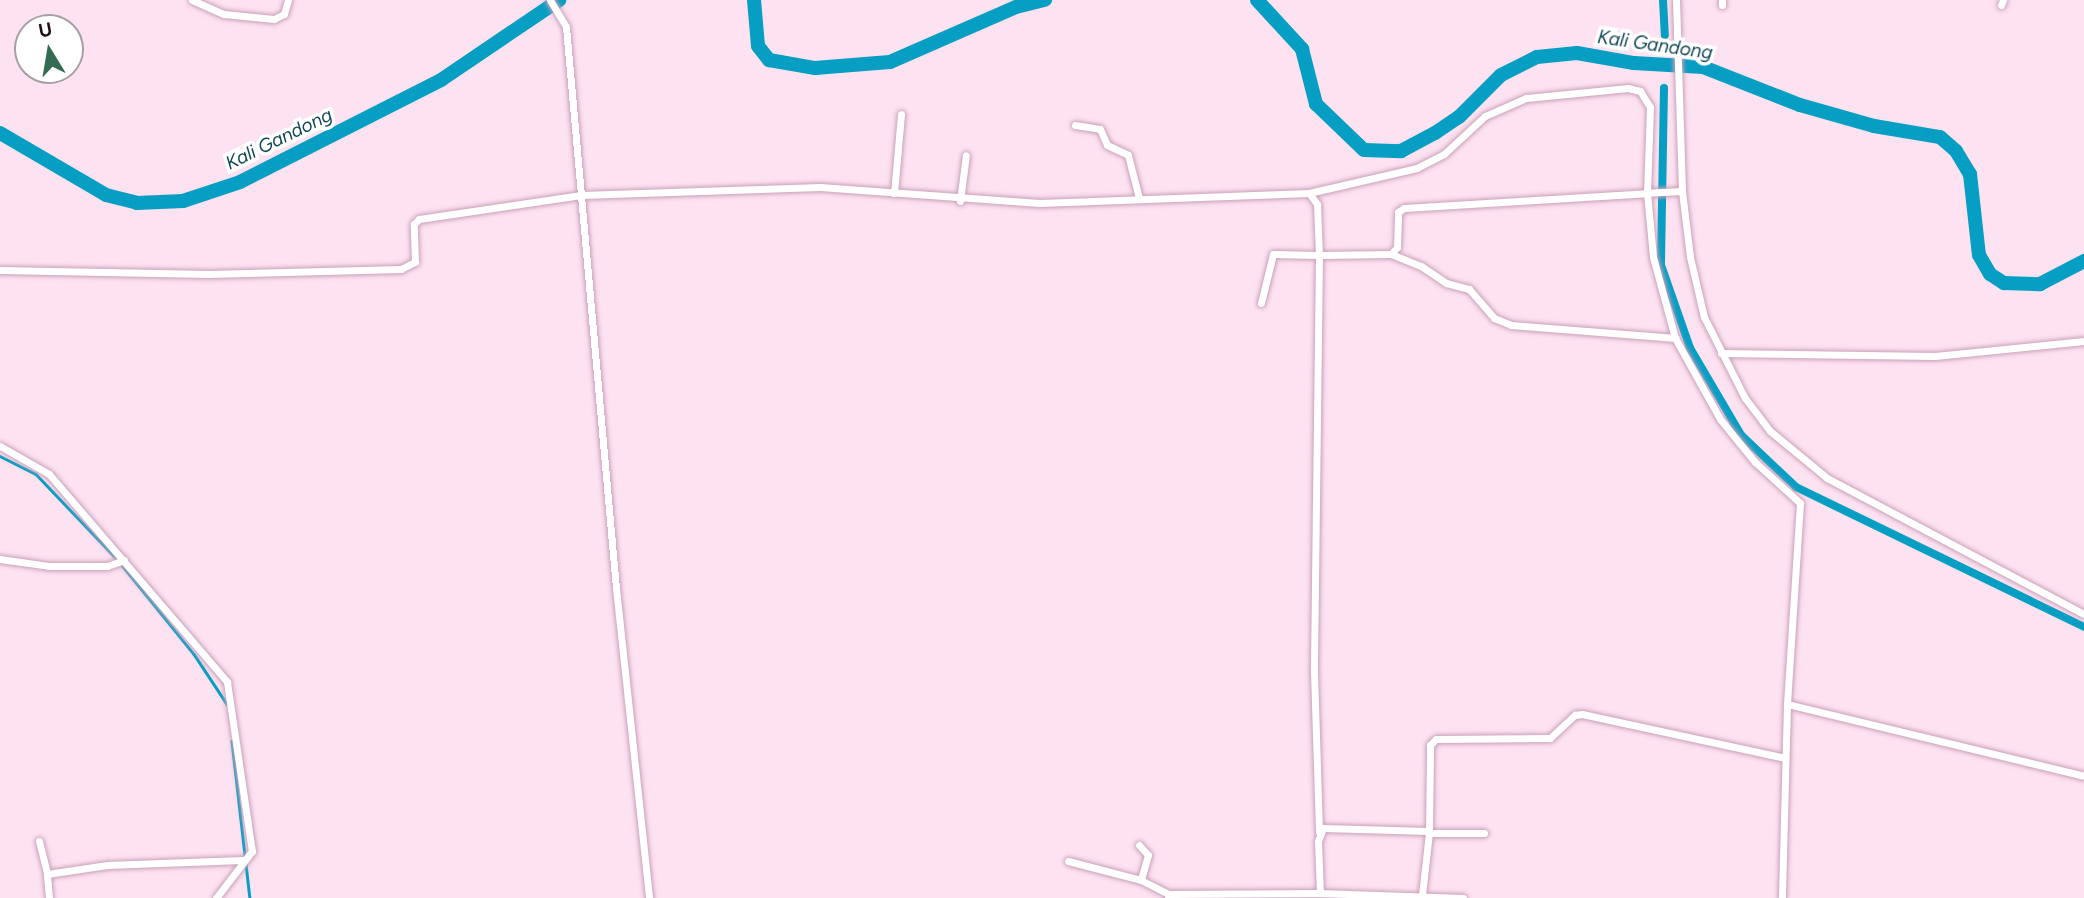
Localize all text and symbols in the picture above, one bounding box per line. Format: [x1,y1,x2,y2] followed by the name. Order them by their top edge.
[14,14,84,84] north arrow
[37,17,54,42] text: U
[1596,26,1714,64] water label: Kali Gandong
[222,103,336,175] water label: Kali Gandong

